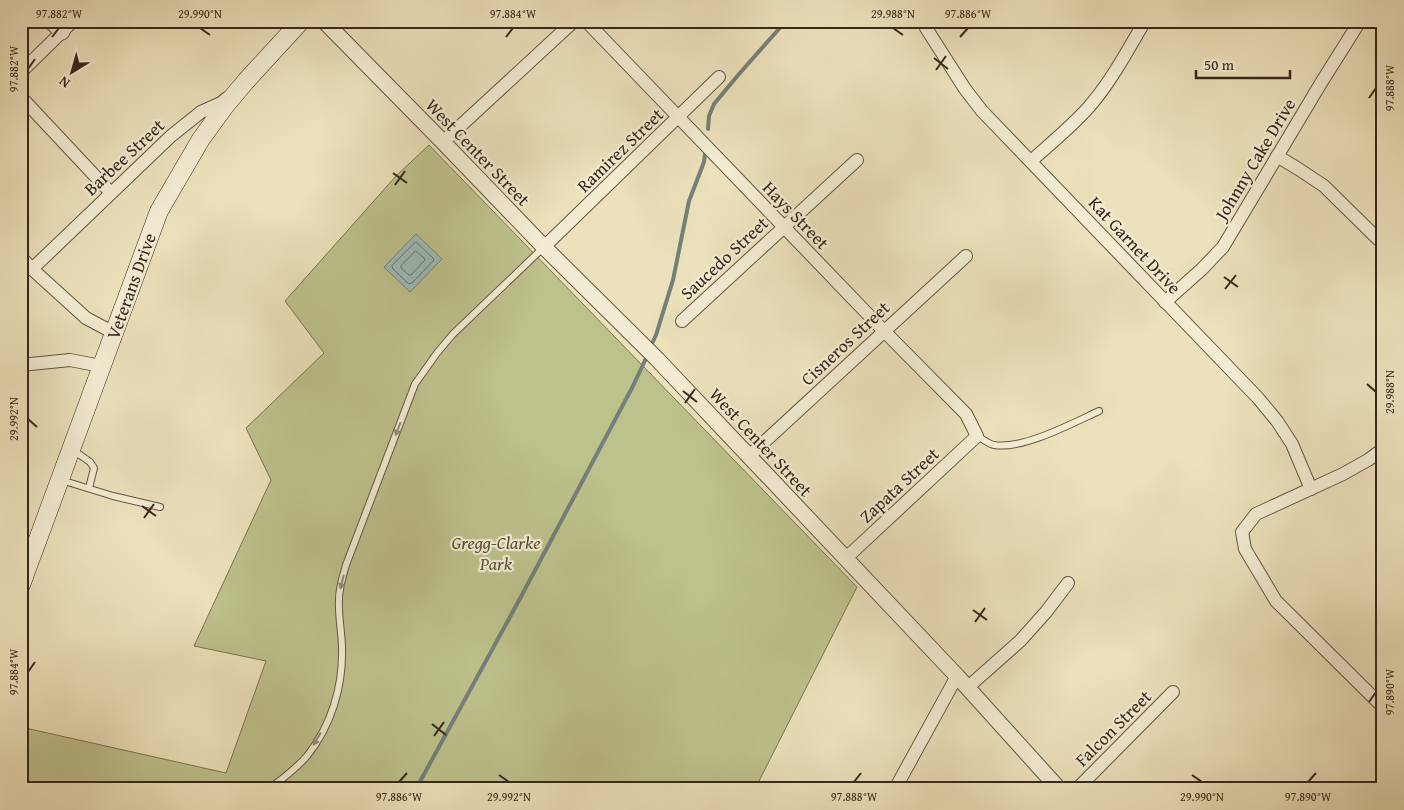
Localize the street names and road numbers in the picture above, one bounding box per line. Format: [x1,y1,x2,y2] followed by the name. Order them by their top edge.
[419,92,537,212] street label: West Center Street
[1207,93,1302,227] street label: Johnny Cake Drive
[570,101,670,198] street label: Ramirez Street
[78,112,171,202] street label: Barbee Street
[756,175,836,256] street label: Hays Street
[1082,190,1188,300] street label: Kat Garnet Drive
[674,210,775,306] street label: Saucedo Street
[99,229,163,343] street label: Veterans Drive
[794,294,896,392] street label: Cisneros Street
[703,381,819,503] street label: West Center Street
[853,440,945,529] street label: Zapata Street
[1069,683,1158,772] street label: Falcon Street

